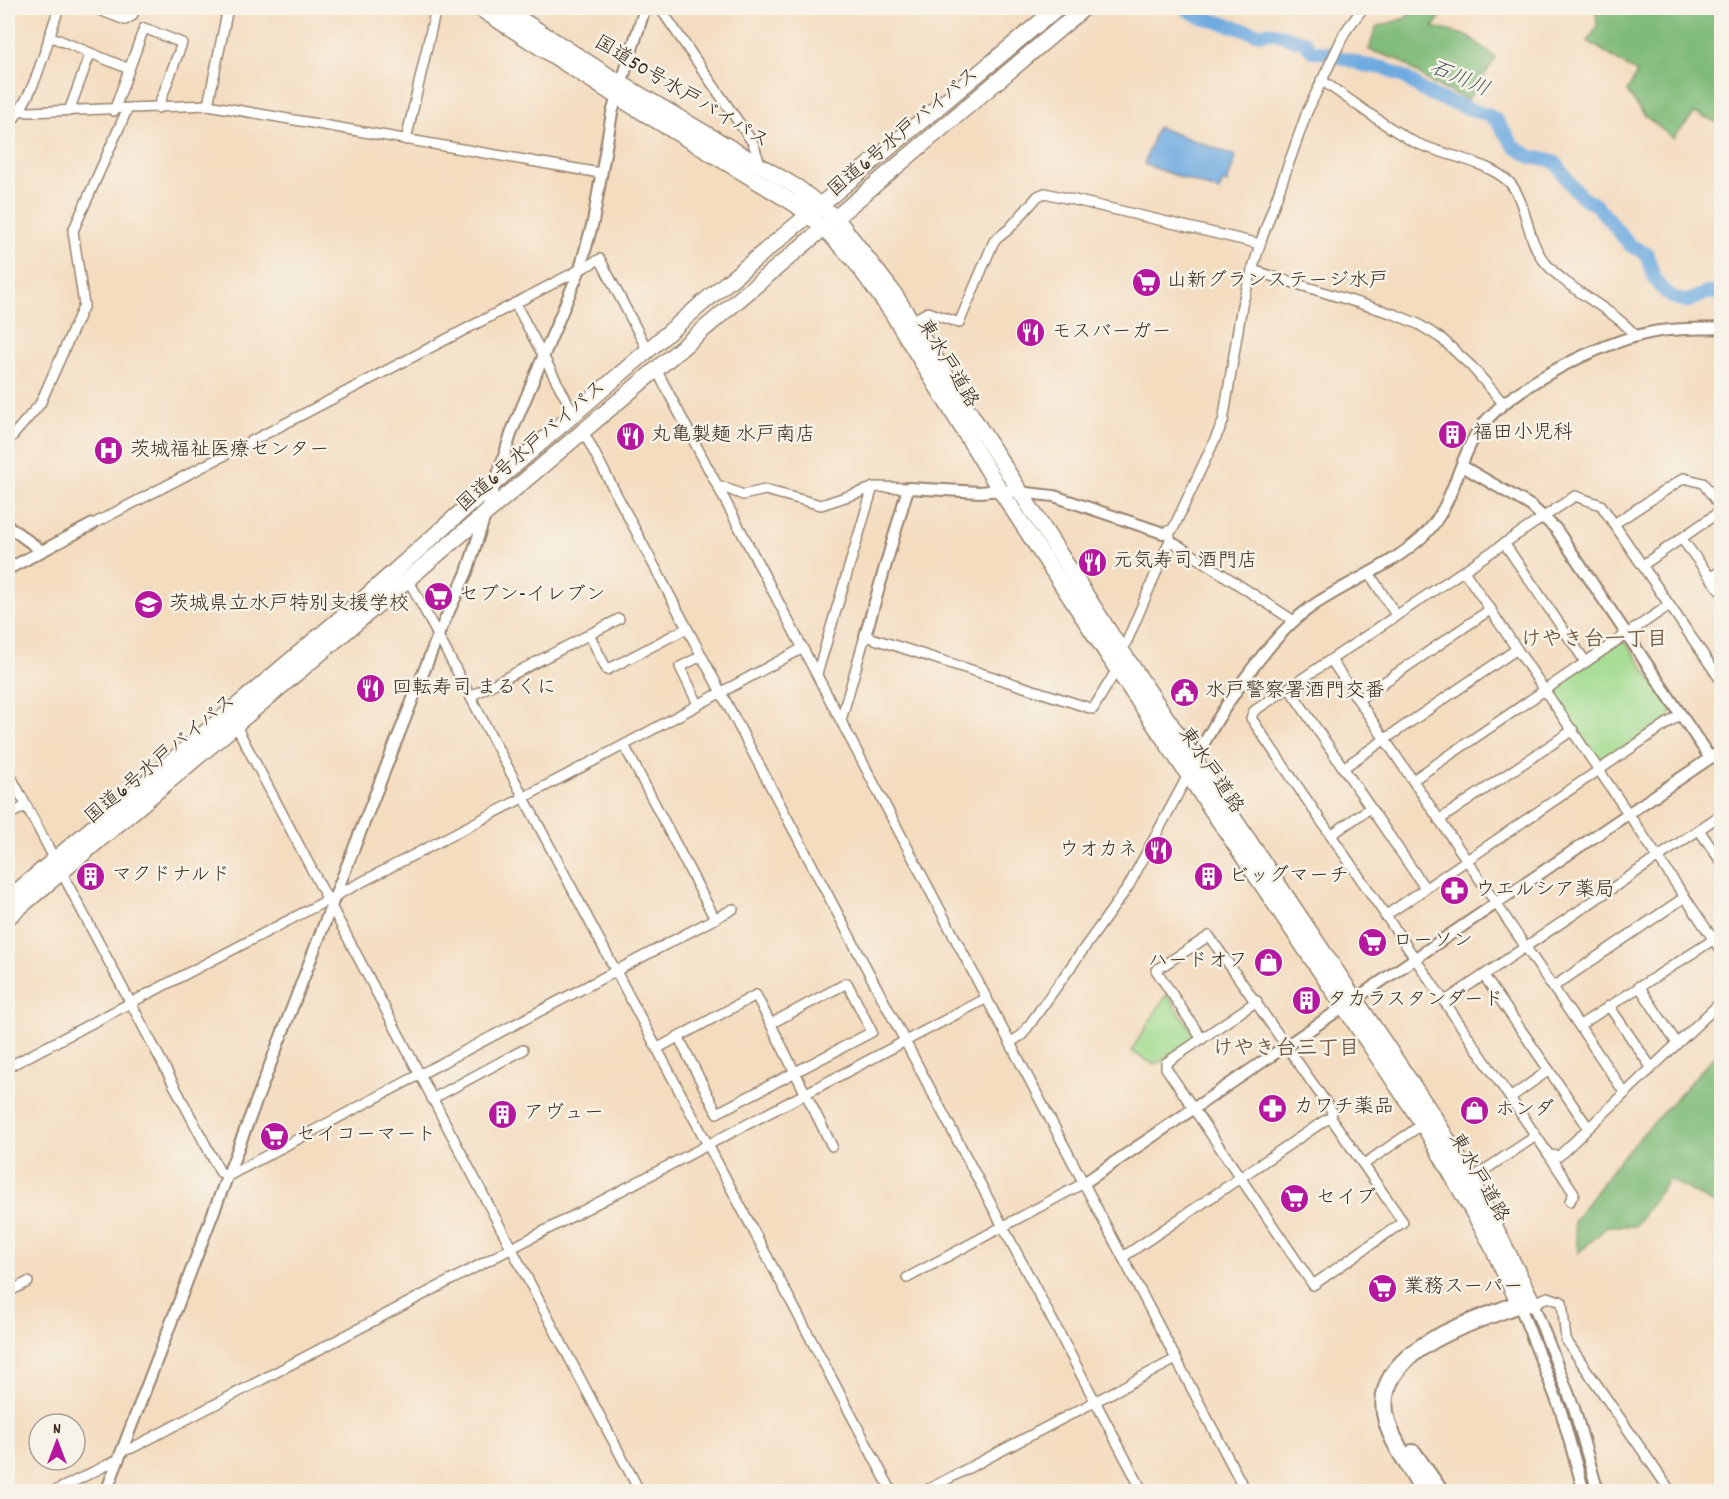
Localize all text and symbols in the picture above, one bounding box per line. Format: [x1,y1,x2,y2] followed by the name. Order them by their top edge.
[588,30,774,156] street label: 国道50号水戸バイパス
[1424,54,1494,106] water label: 石川川
[822,61,986,205] street label: 国道6号水戸バイパス
[1130,266,1162,298] supermarket icon: 山新グランステージ水戸
[1167,268,1389,296] place label: 山新グランステージ水戸
[909,314,985,414] street label: 東水戸道路
[1015,317,1047,349] restaurant icon: モスバーガー
[1052,319,1172,347] place label: モスバーガー
[451,374,613,520] street label: 国道6号水戸バイパス
[1436,418,1468,450] building icon: 福田小児科
[614,420,646,452] restaurant icon: 丸亀製麺 水戸南店
[1473,420,1573,448] place label: 福田小児科
[651,422,816,450] place label: 丸亀製麺 水戸南店
[93,435,125,467] hospital icon: 茨城福祉医療センター
[130,437,329,465] place label: 茨城福祉医療センター
[1076,546,1108,578] restaurant icon: 元気寿司 酒門店
[1113,548,1258,576] place label: 元気寿司 酒門店
[422,580,454,612] supermarket icon: セブン-イレブン
[459,582,606,610] place label: セブン-イレブン
[132,589,164,621] school or university icon: 茨城県立水戸特別支援学校
[169,591,409,619] place label: 茨城県立水戸特別支援学校
[1521,626,1668,656] district label: けやき台一丁目
[355,673,387,705] restaurant icon: 回転寿司 まるくに
[392,675,557,703] place label: 回転寿司 まるくに
[1168,676,1200,708] public building icon: 水戸警察署酒門交番
[1205,678,1385,706] place label: 水戸警察署酒門交番
[79,688,243,832] street label: 国道6号水戸バイパス
[1170,722,1250,820] street label: 東水戸道路
[1143,835,1175,867] restaurant icon: ウオカネ
[1059,837,1138,865] place label: ウオカネ
[75,860,107,892] building icon: マクドナルド
[1192,861,1224,893] building icon: ビッグマーチ
[112,862,230,890] place label: マクドナルド
[1229,863,1349,891] place label: ビッグマーチ
[1438,875,1470,907] pharmacy icon: ウエルシア薬局
[1475,877,1615,905] place label: ウエルシア薬局
[1356,926,1388,958] supermarket icon: ローソン
[1393,928,1473,956] place label: ローソン
[1253,946,1285,978] shop icon: ハードオフ
[1148,948,1248,976] place label: ハードオフ
[1290,985,1322,1017] building icon: タカラスタンダード
[1327,987,1504,1015] place label: タカラスタンダード
[1213,1035,1360,1065] district label: けやき台三丁目
[1257,1092,1289,1124] pharmacy icon: カワチ薬品
[1294,1094,1394,1122] place label: カワチ薬品
[1458,1095,1490,1127] shop icon: ホンダ
[1495,1097,1554,1125] place label: ホンダ
[487,1098,519,1130] building icon: アヴュー
[524,1100,604,1128] place label: アヴュー
[259,1120,291,1152] supermarket icon: セイコーマート
[296,1122,436,1150] place label: セイコーマート
[1441,1128,1515,1228] street label: 東水戸道路
[1279,1183,1311,1215] supermarket icon: セイブ
[1316,1185,1376,1213] place label: セイブ
[1367,1272,1399,1304] supermarket icon: 業務スーパー
[1404,1274,1523,1302] place label: 業務スーパー
[27,1412,87,1472] north arrow
[53,1418,61,1441] text: N

